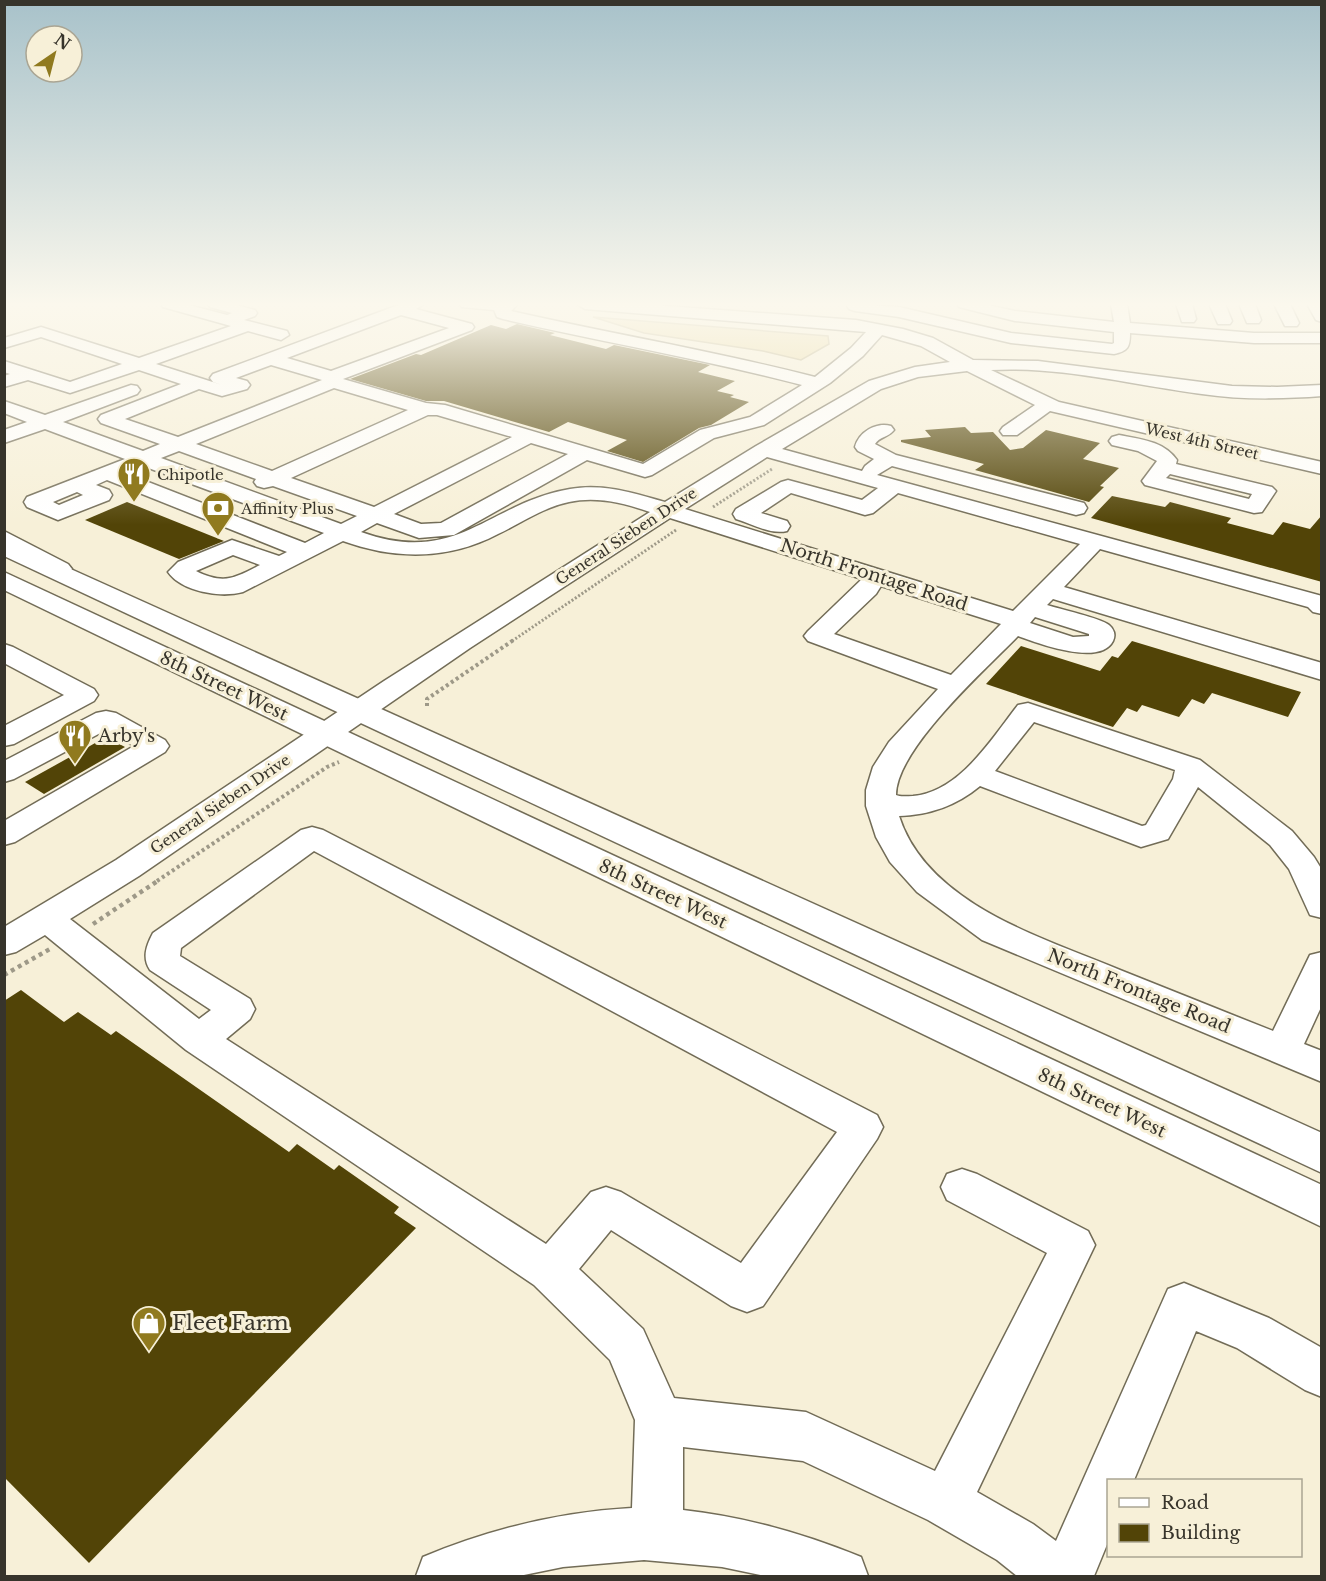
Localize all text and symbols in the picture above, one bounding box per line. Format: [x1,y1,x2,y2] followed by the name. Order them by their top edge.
[24,24,84,84] north arrow
[51,29,75,54] text: N
[1142,418,1261,463] street label: West 4th Street
[116,456,152,503] restaurant icon: Chipotle
[157,465,224,484] place label: Chipotle
[552,483,700,589] street label: General Sieben Drive
[200,490,236,537] bank icon: Affinity Plus
[240,499,334,518] place label: Affinity Plus
[778,534,970,616] street label: North Frontage Road
[156,647,292,725] street label: 8th Street West
[57,718,93,765] restaurant icon: Arby's
[97,725,155,747] place label: Arby's
[146,750,294,858] street label: General Sieben Drive
[595,855,731,933] street label: 8th Street West
[1044,944,1234,1038] street label: North Frontage Road
[1034,1064,1170,1142] street label: 8th Street West
[131,1305,167,1352] shop icon: Fleet Farm
[172,1310,289,1336] place label: Fleet Farm
[1107,1479,1302,1557] legend
[1161,1492,1209,1514] text: Road
[1161,1522,1240,1544] text: Building

